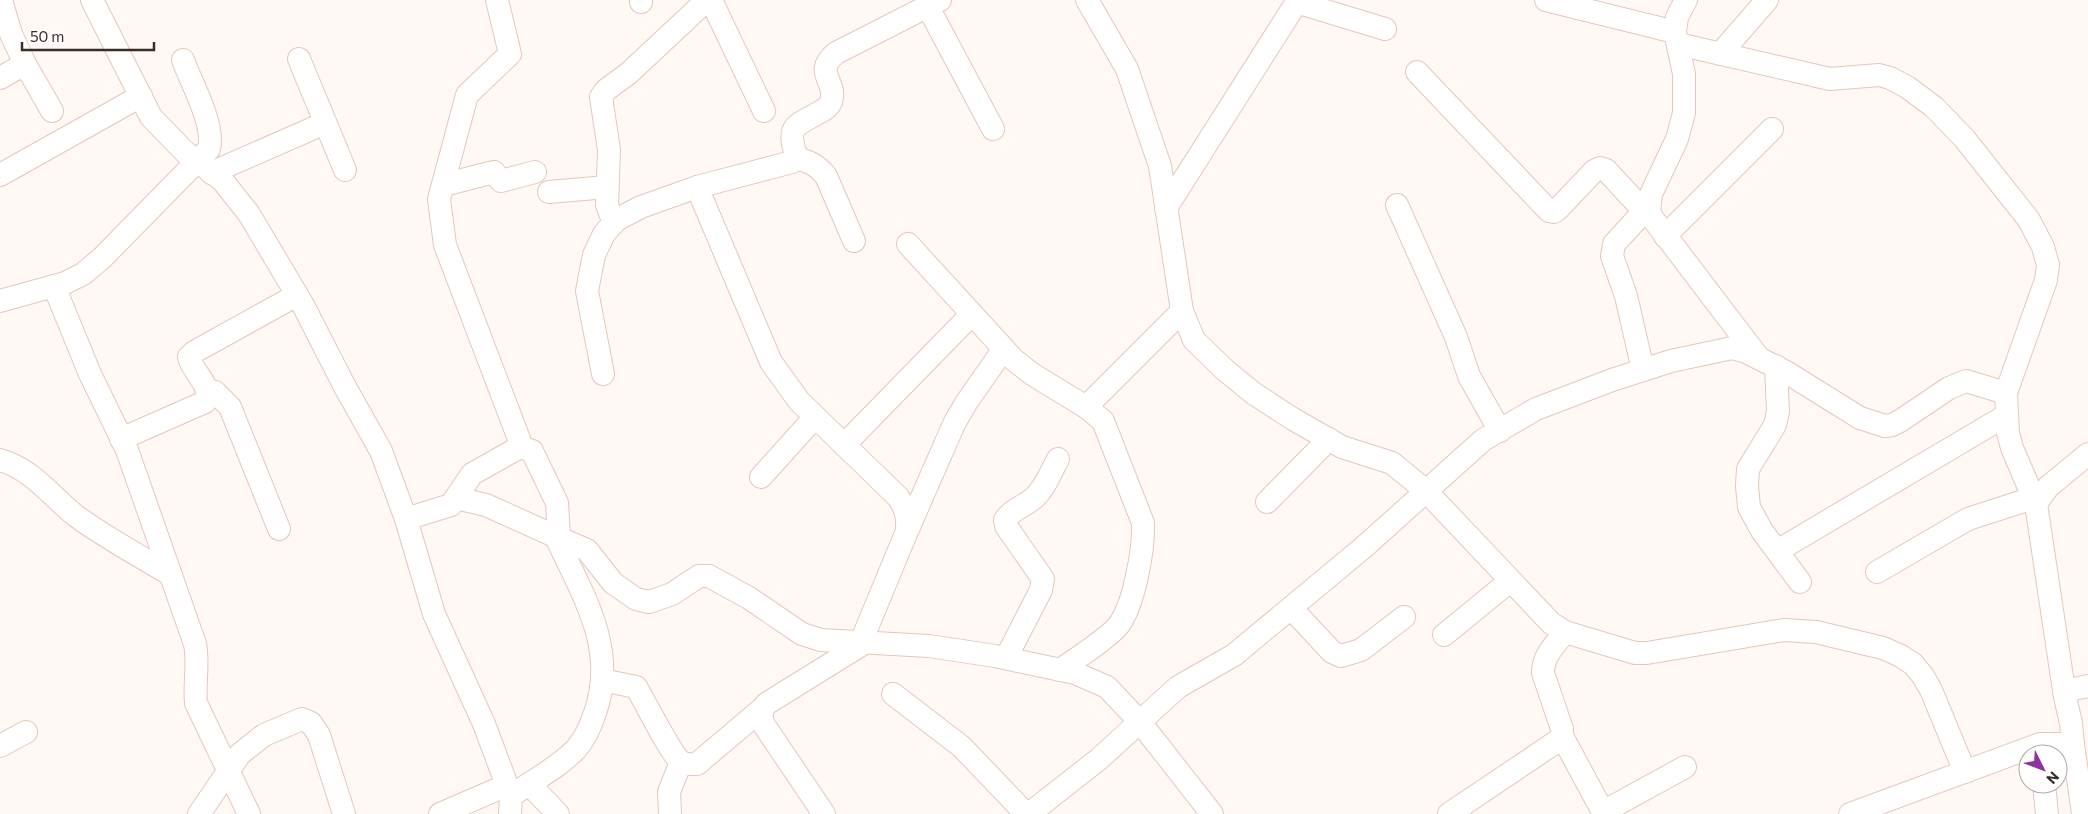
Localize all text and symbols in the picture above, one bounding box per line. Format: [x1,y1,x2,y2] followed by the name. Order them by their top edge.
[22,20,155,52] scale bar
[30,27,64,45] text: 50 m
[2018,744,2068,794] north arrow
[2043,768,2063,788] text: N

